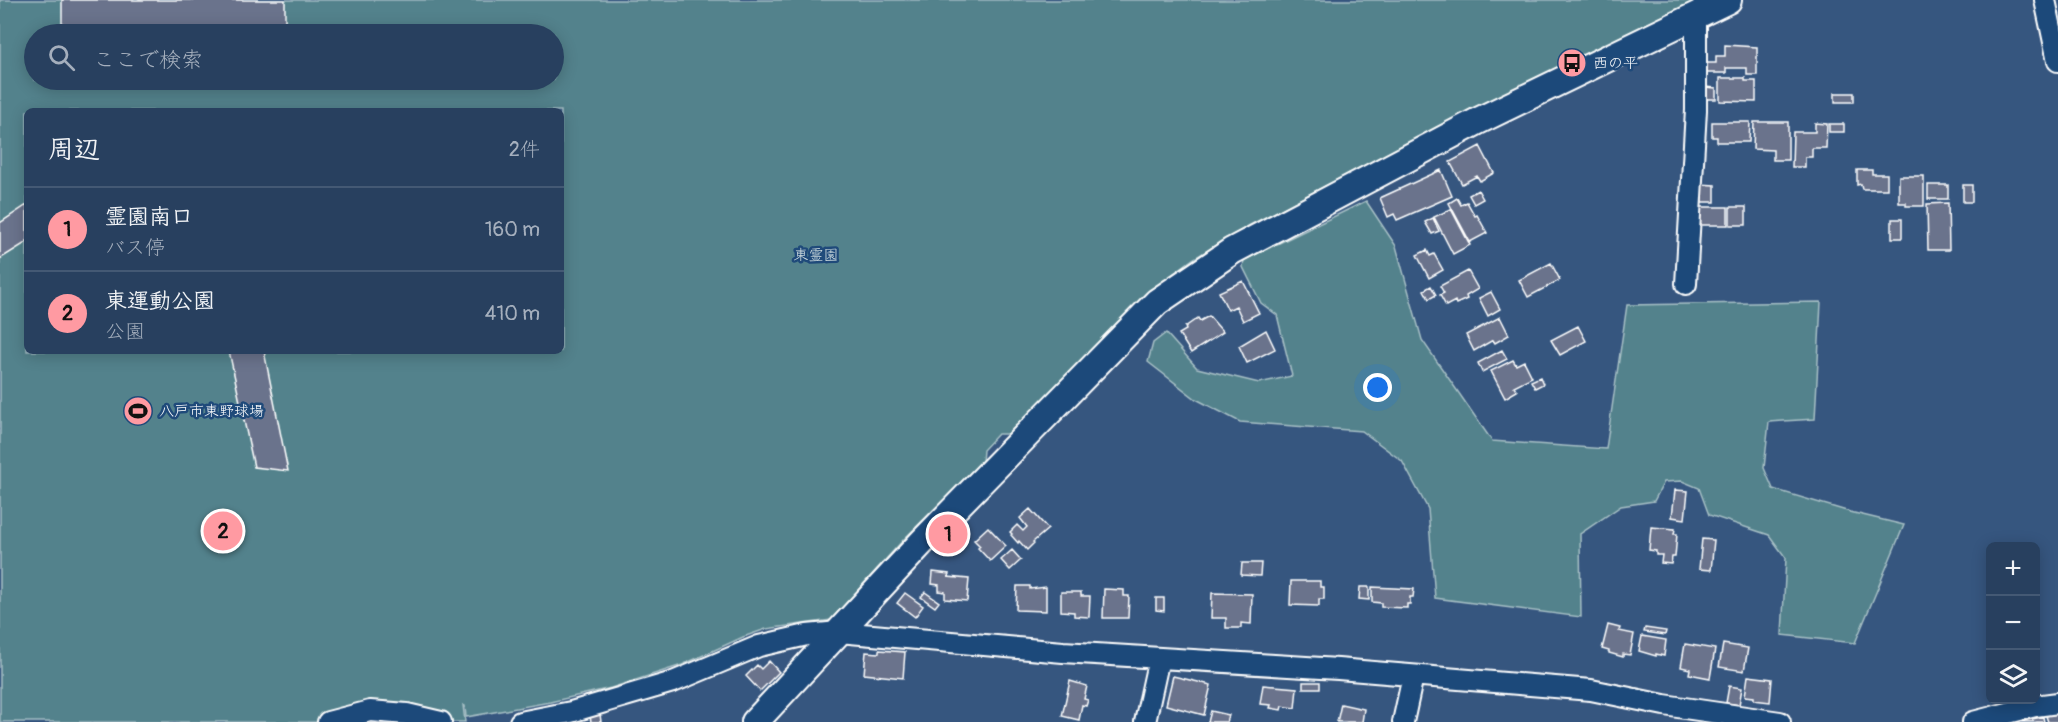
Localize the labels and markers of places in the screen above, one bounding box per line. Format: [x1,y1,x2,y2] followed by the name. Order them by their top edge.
[1556,47,1588,79] bus stop icon: 西の平
[1593,54,1638,73] place label: 西の平
[122,395,154,427] sports icon: 八戸市東野球場
[159,402,264,421] place label: 八戸市東野球場
[204,508,242,554] pin: 2
[928,512,968,556] pin: 1

